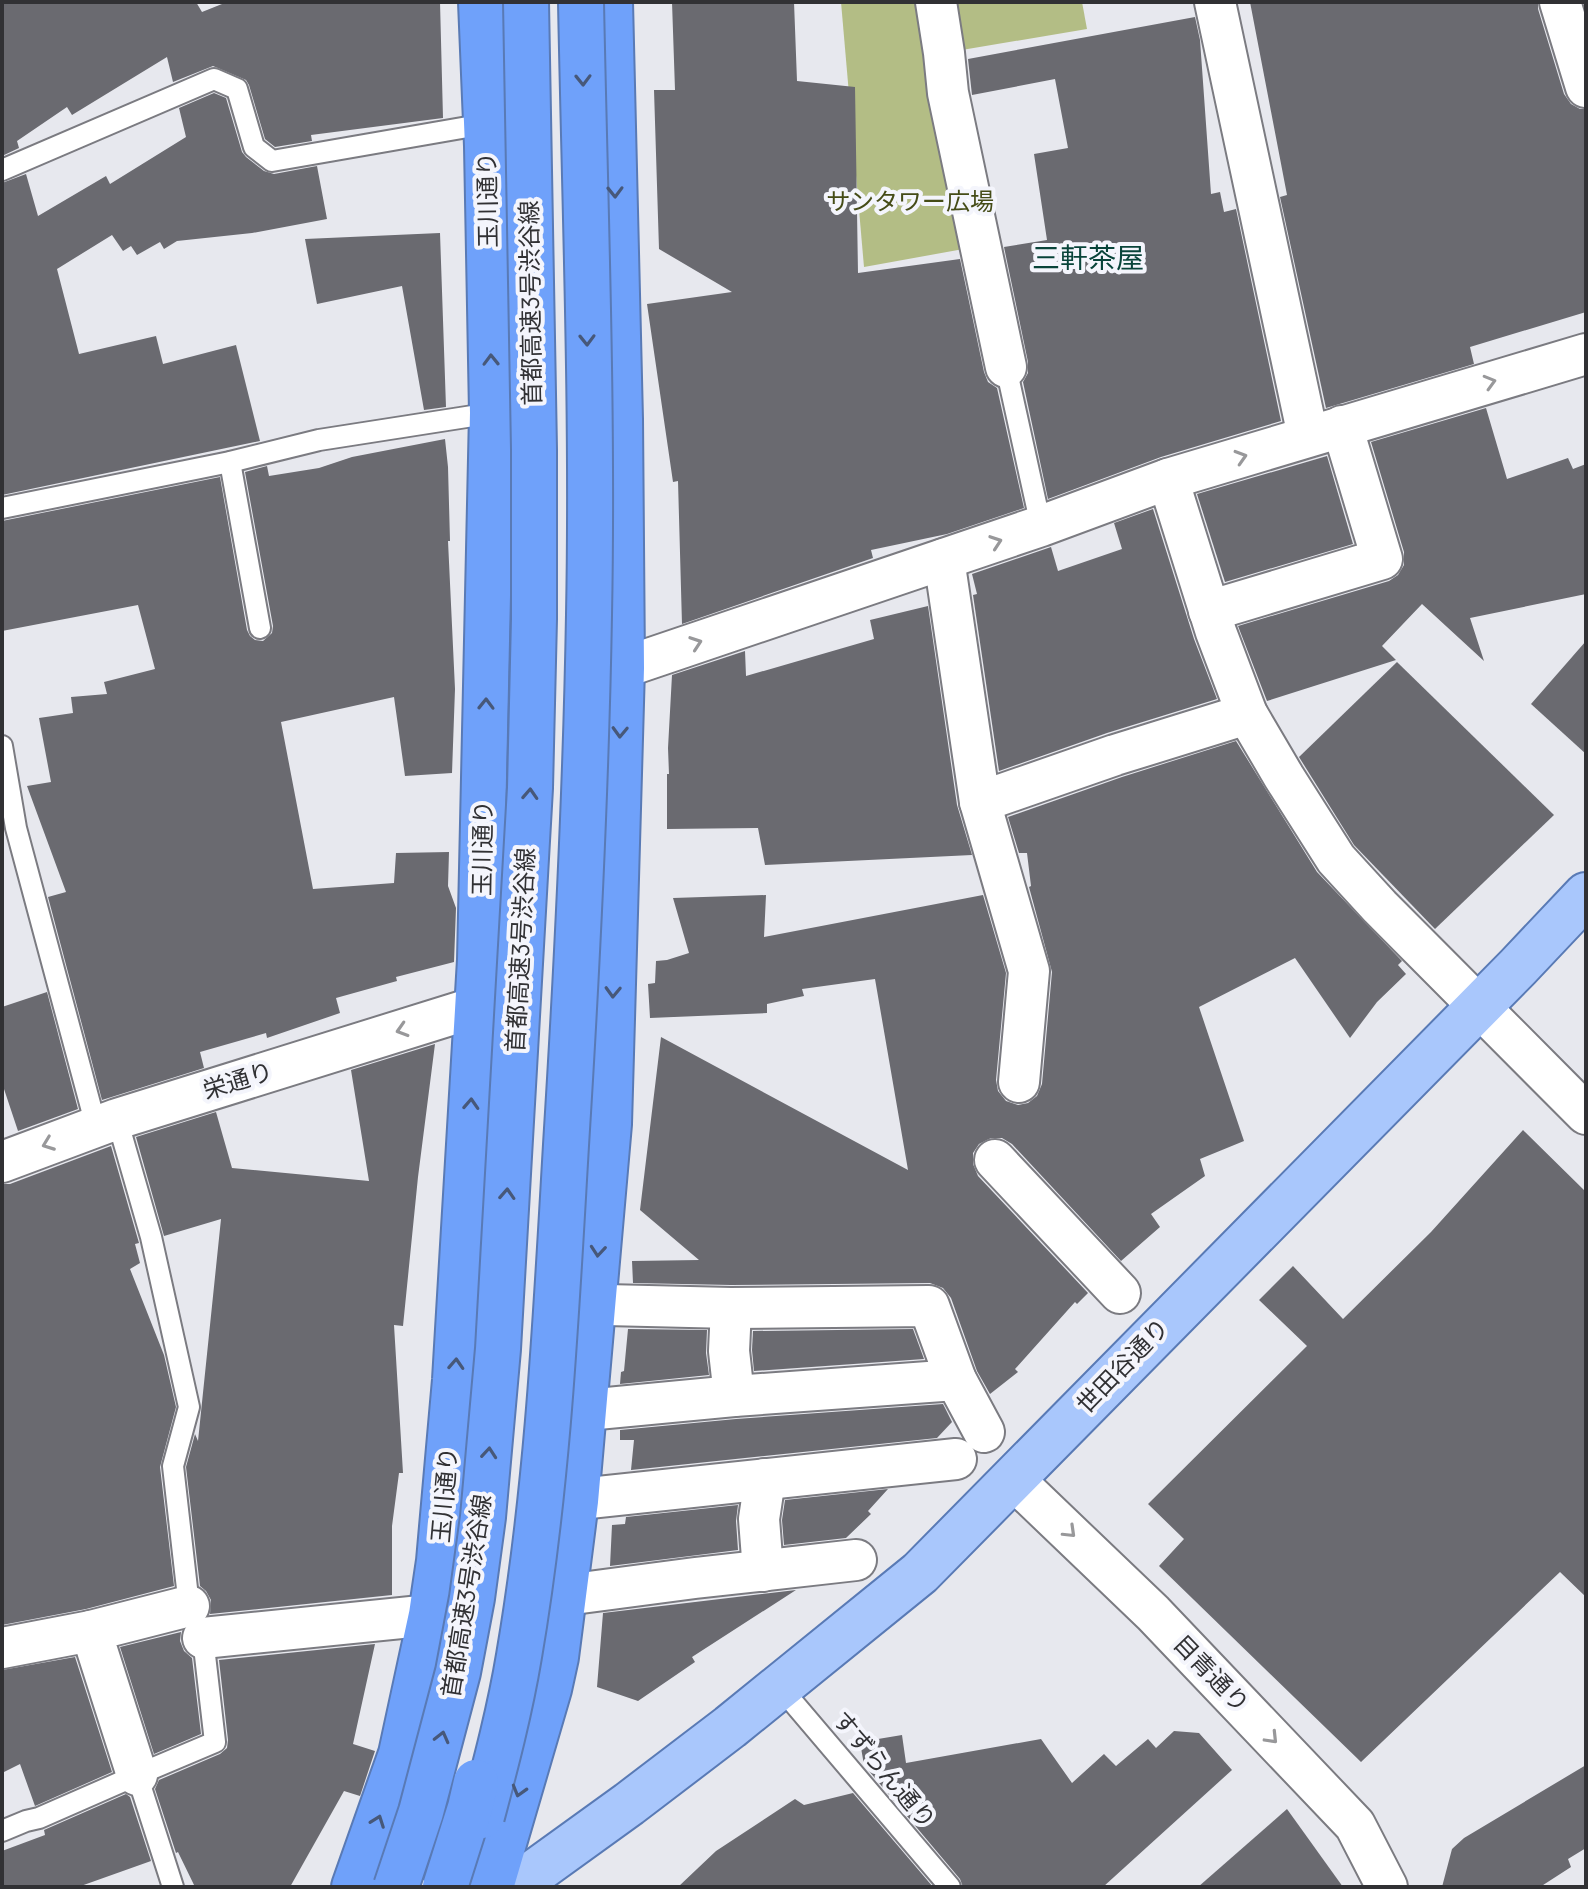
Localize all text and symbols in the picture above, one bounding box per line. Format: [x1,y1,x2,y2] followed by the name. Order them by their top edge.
[574,74,591,87] one-way arrow
[469,152,504,248] street label: 玉川通り
[826,184,994,217] park label: サンタワー広場
[606,186,623,199] one-way arrow
[511,200,548,406] street label: 首都高速3号渋谷線
[1032,238,1144,276] district label: 三軒茶屋
[579,334,596,347] one-way arrow
[482,353,499,366] one-way arrow
[1483,375,1497,391] one-way arrow
[1234,450,1248,466] one-way arrow
[988,535,1002,551] one-way arrow
[688,636,702,652] one-way arrow
[477,697,494,710] one-way arrow
[612,726,629,739] one-way arrow
[521,787,538,800] one-way arrow
[464,800,499,896] street label: 玉川通り
[498,847,541,1053] street label: 首都高速3号渋谷線
[604,986,621,999] one-way arrow
[395,1021,409,1037] one-way arrow
[198,1053,277,1106] street label: 栄通り
[462,1097,479,1110] one-way arrow
[42,1134,56,1151] one-way arrow
[498,1187,515,1200] one-way arrow
[590,1245,607,1258] one-way arrow
[1068,1310,1175,1420] street label: 世田谷通り
[447,1357,464,1370] one-way arrow
[423,1446,464,1544] street label: 玉川通り
[480,1446,497,1459] one-way arrow
[433,1492,498,1700] street label: 首都高速3号渋谷線
[1061,1523,1075,1538] one-way arrow
[1167,1627,1257,1719] street label: 目青通り
[826,1703,944,1835] street label: すずらん通り
[1262,1729,1277,1743] one-way arrow
[432,1730,449,1744] one-way arrow
[512,1784,528,1797] one-way arrow
[368,1814,384,1828] one-way arrow

